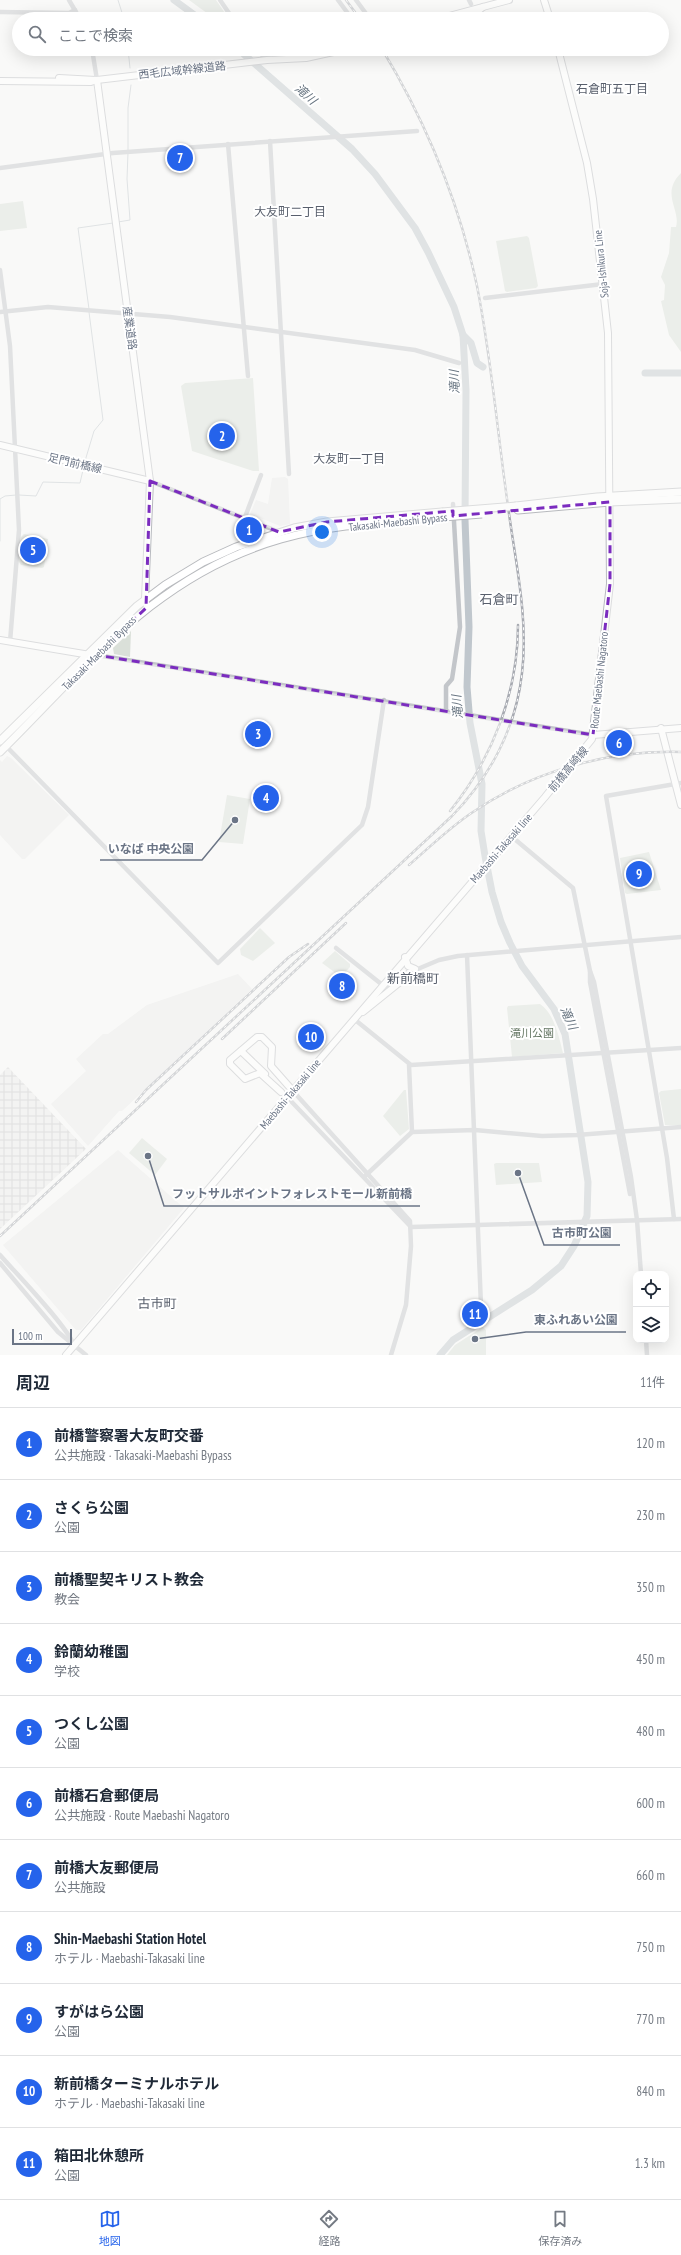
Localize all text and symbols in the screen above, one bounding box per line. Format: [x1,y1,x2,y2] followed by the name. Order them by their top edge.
[12,12,669,56] search box
[26,23,48,45] icon: search
[58,26,133,45] text: ここで検索
[138,58,226,82] street label: 西毛広域幹線道路
[292,80,321,109] water label: 滝川
[576,81,648,96] district label: 石倉町五丁目
[167,143,193,173] pin: 7
[254,204,326,219] district label: 大友町二丁目
[590,229,612,299] street label: Soja-Ishikura Line
[120,305,140,351] street label: 産業道路
[446,368,462,394] water label: 滝川
[209,421,235,451] pin: 2
[47,450,103,476] street label: 足門前橋線
[313,451,385,466] district label: 大友町一丁目
[348,510,448,534] street label: Takasaki-Maebashi Bypass
[236,515,262,545] pin: 1
[312,522,332,542] your location
[20,535,46,565] pin: 5
[479,591,519,608] district label: 石倉町
[59,613,139,693] street label: Takasaki-Maebashi Bypass
[587,631,611,729] street label: Route Maebashi Nagatoro
[448,692,466,720] water label: 滝川
[245,719,271,749] pin: 3
[606,728,632,758] pin: 6
[545,743,591,795] street label: 前橋高崎線
[253,783,279,813] pin: 4
[467,810,535,886] street label: Maebashi-Takasaki line
[100,836,202,860] callout: いなば 中央公園
[108,841,194,856] text: いなば 中央公園
[626,859,652,889] pin: 9
[387,970,439,987] district label: 新前橋町
[329,971,355,1001] pin: 8
[557,1004,582,1034] water label: 滝川
[298,1022,324,1052] pin: 10
[510,1026,554,1040] park label: 滝川公園
[256,1056,324,1132] street label: Maebashi-Takasaki line
[164,1182,420,1206] callout: フットサルポイントフォレストモール新前橋
[172,1186,413,1201] text: フットサルポイントフォレストモール新前橋
[544,1221,620,1245] callout: 古市町公園
[552,1225,612,1240] text: 古市町公園
[633,1271,669,1343] map controls
[633,1271,669,1307] button: locate
[137,1295,177,1312] district label: 古市町
[462,1299,488,1329] pin: 11
[633,1307,669,1343] button: layers
[526,1308,626,1332] callout: 東ふれあい公園
[534,1312,618,1327] text: 東ふれあい公園
[12,1327,72,1346] scale bar
[18,1329,42,1343] text: 100 m
[16,1372,50,1394] text: 周辺
[640,1374,665,1391] text: 11件
[54,1426,204,1445] text: 前橋警察署大友町交番
[26,1435,32,1452] text: 1
[636,1435,665,1452] text: 120 m
[54,1447,232,1464] text: 公共施設 · Takasaki-Maebashi Bypass
[54,1498,129,1517] text: さくら公園
[26,1507,32,1524] text: 2
[636,1507,665,1524] text: 230 m
[54,1519,80,1536] text: 公園
[54,1570,204,1589] text: 前橋聖契キリスト教会
[26,1579,32,1596] text: 3
[636,1579,665,1596] text: 350 m
[54,1591,80,1608] text: 教会
[54,1642,129,1661] text: 鈴蘭幼稚園
[26,1651,32,1668] text: 4
[636,1651,665,1668] text: 450 m
[54,1663,80,1680] text: 学校
[54,1714,129,1733] text: つくし公園
[26,1723,32,1740] text: 5
[636,1723,665,1740] text: 480 m
[54,1735,80,1752] text: 公園
[54,1786,159,1805] text: 前橋石倉郵便局
[26,1795,32,1812] text: 6
[636,1795,665,1812] text: 600 m
[54,1807,230,1824] text: 公共施設 · Route Maebashi Nagatoro
[54,1858,159,1877] text: 前橋大友郵便局
[26,1867,32,1884] text: 7
[636,1867,665,1884] text: 660 m
[54,1879,106,1896] text: 公共施設
[54,1929,206,1948] text: Shin-Maebashi Station Hotel
[26,1939,32,1956] text: 8
[636,1939,665,1956] text: 750 m
[54,1950,205,1967] text: ホテル · Maebashi-Takasaki line
[54,2002,144,2021] text: すがはら公園
[26,2011,32,2028] text: 9
[636,2011,665,2028] text: 770 m
[54,2023,80,2040] text: 公園
[54,2074,219,2093] text: 新前橋ターミナルホテル
[23,2083,35,2100] text: 10
[636,2083,665,2100] text: 840 m
[54,2095,205,2112] text: ホテル · Maebashi-Takasaki line
[54,2146,144,2165] text: 箱田北休憩所
[23,2155,35,2172] text: 11
[635,2155,665,2172] text: 1.3 km
[54,2167,80,2184] text: 公園
[99,2208,121,2248] tab: 地図
[318,2208,340,2248] tab: 経路
[538,2208,582,2248] tab: 保存済み

